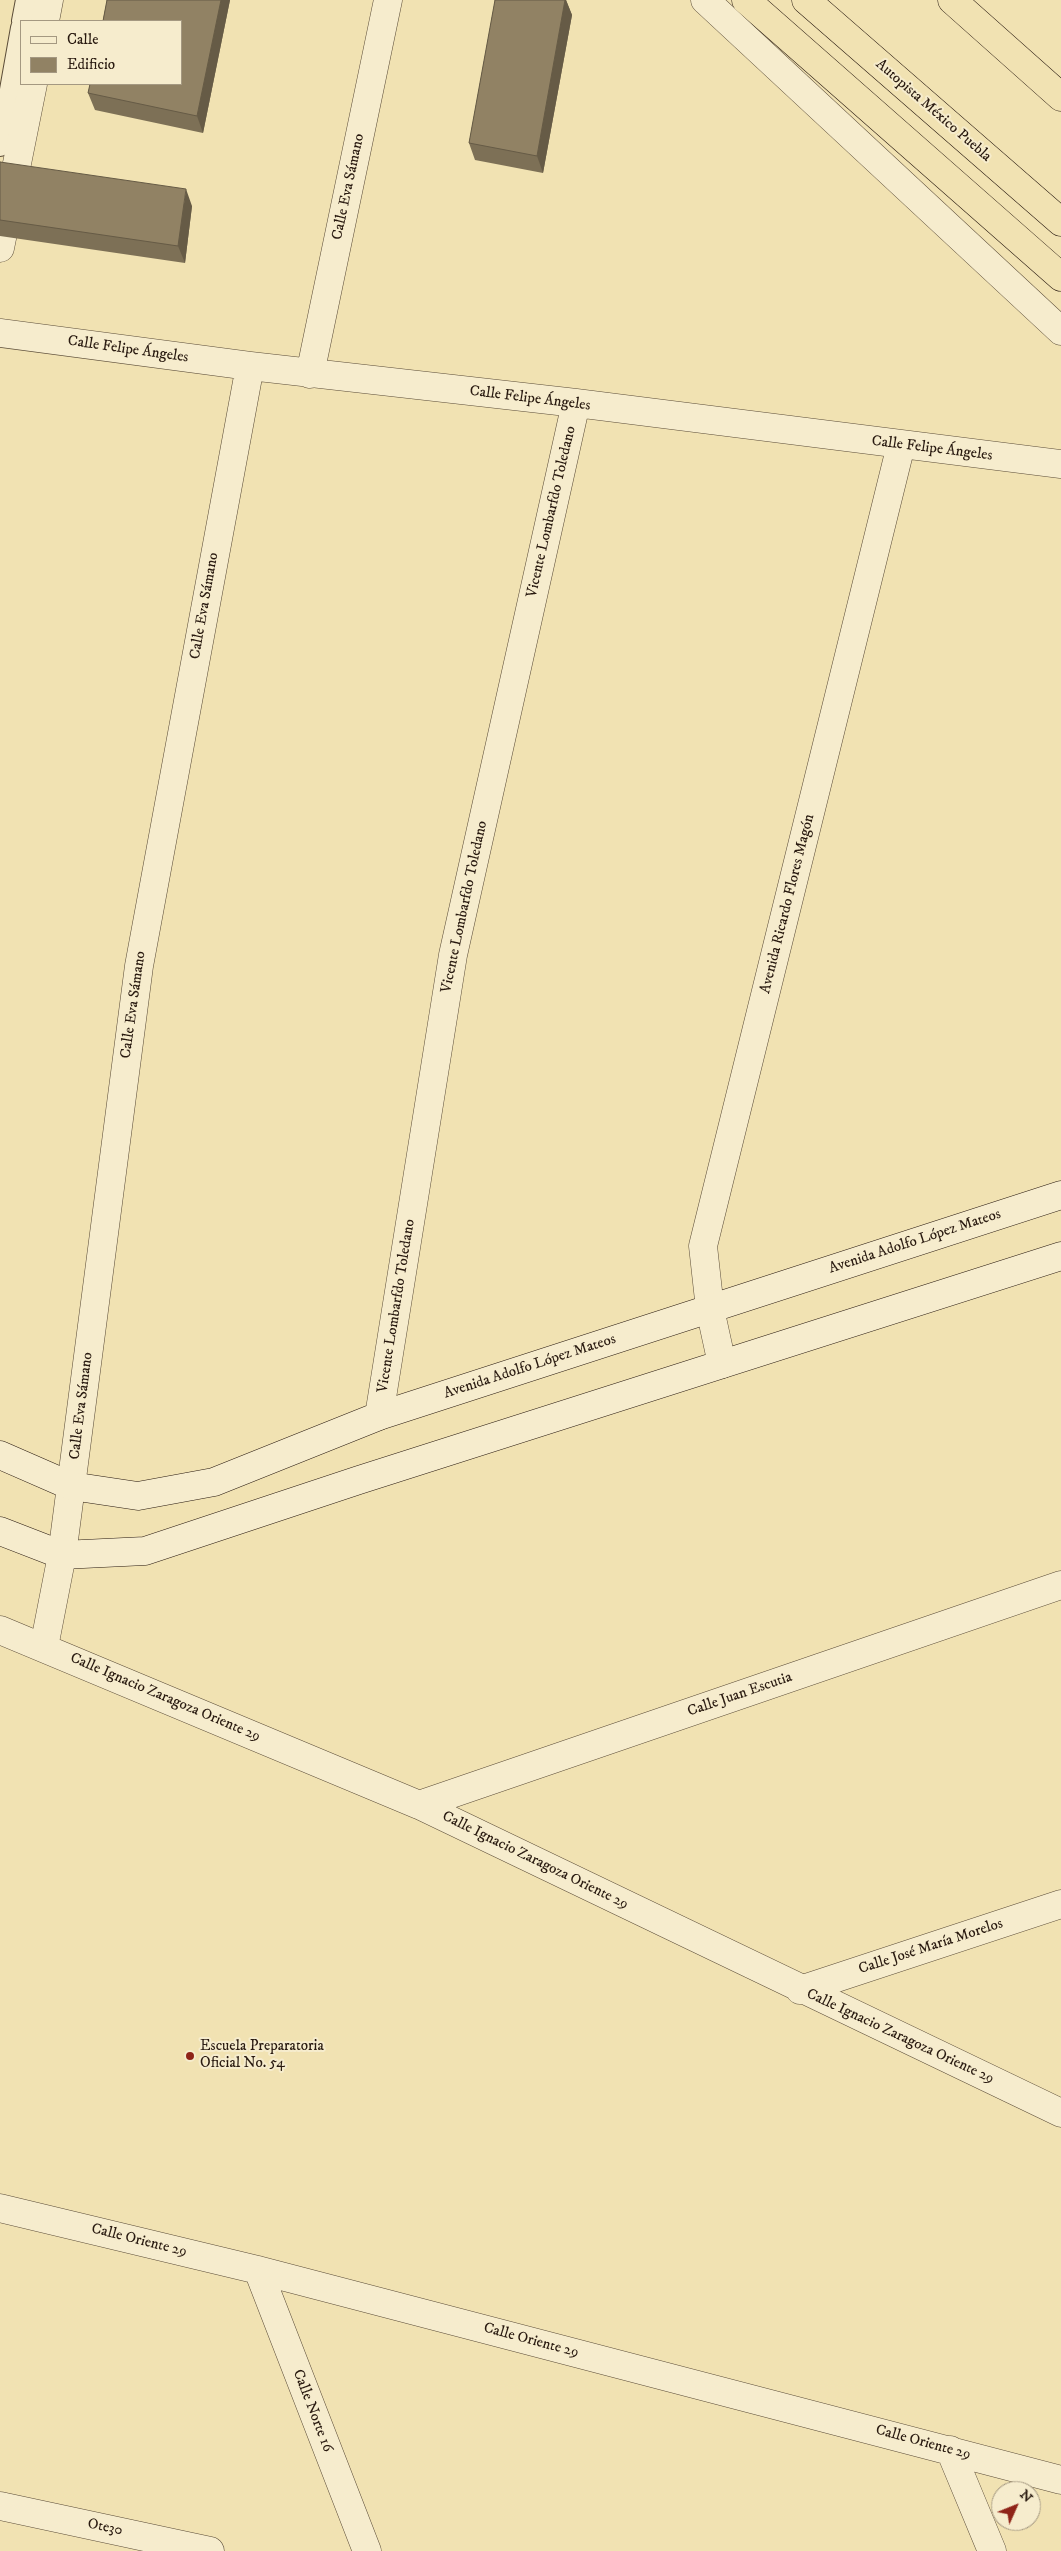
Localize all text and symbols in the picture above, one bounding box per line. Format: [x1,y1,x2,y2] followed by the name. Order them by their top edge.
[20,20,182,85] legend
[67,30,99,49] text: Calle
[67,55,115,74] text: Edificio
[871,56,995,166] street label: Autopista México Puebla
[329,132,369,242] street label: Calle Eva Sámano
[67,333,189,367] street label: Calle Felipe Ángeles
[469,383,591,415] street label: Calle Felipe Ángeles
[523,424,581,600] street label: Vicente Lombarfdo Toledano
[871,433,993,465] street label: Calle Felipe Ángeles
[187,551,223,661] street label: Calle Eva Sámano
[757,812,819,996] street label: Avenida Ricardo Flores Magón
[438,819,492,995] street label: Vicente Lombarfdo Toledano
[118,950,150,1060] street label: Calle Eva Sámano
[827,1206,1003,1278] street label: Avenida Adolfo López Mateos
[374,1218,420,1394] street label: Vicente Lombarfdo Toledano
[442,1331,618,1403] street label: Avenida Adolfo López Mateos
[66,1351,98,1461] street label: Calle Eva Sámano
[67,1650,263,1746] street label: Calle Ignacio Zaragoza Oriente 29
[685,1669,795,1721] street label: Calle Juan Escutia
[439,1808,631,1914] street label: Calle Ignacio Zaragoza Oriente 29
[857,1915,1005,1979] street label: Calle José María Morelos
[803,1986,997,2088] street label: Calle Ignacio Zaragoza Oriente 29
[200,2038,324,2073] place label: Escuela Preparatoria Oficial No. 54
[184,2050,196,2062] marker: Escuela Preparatoria Oficial No. 54
[89,2220,189,2262] street label: Calle Oriente 29
[481,2320,581,2362] street label: Calle Oriente 29
[288,2367,336,2455] street label: Calle Norte 16
[873,2422,973,2464] street label: Calle Oriente 29
[991,2481,1041,2531] north arrow
[1016,2486,1037,2507] text: N
[86,2516,124,2540] street label: Ote30

